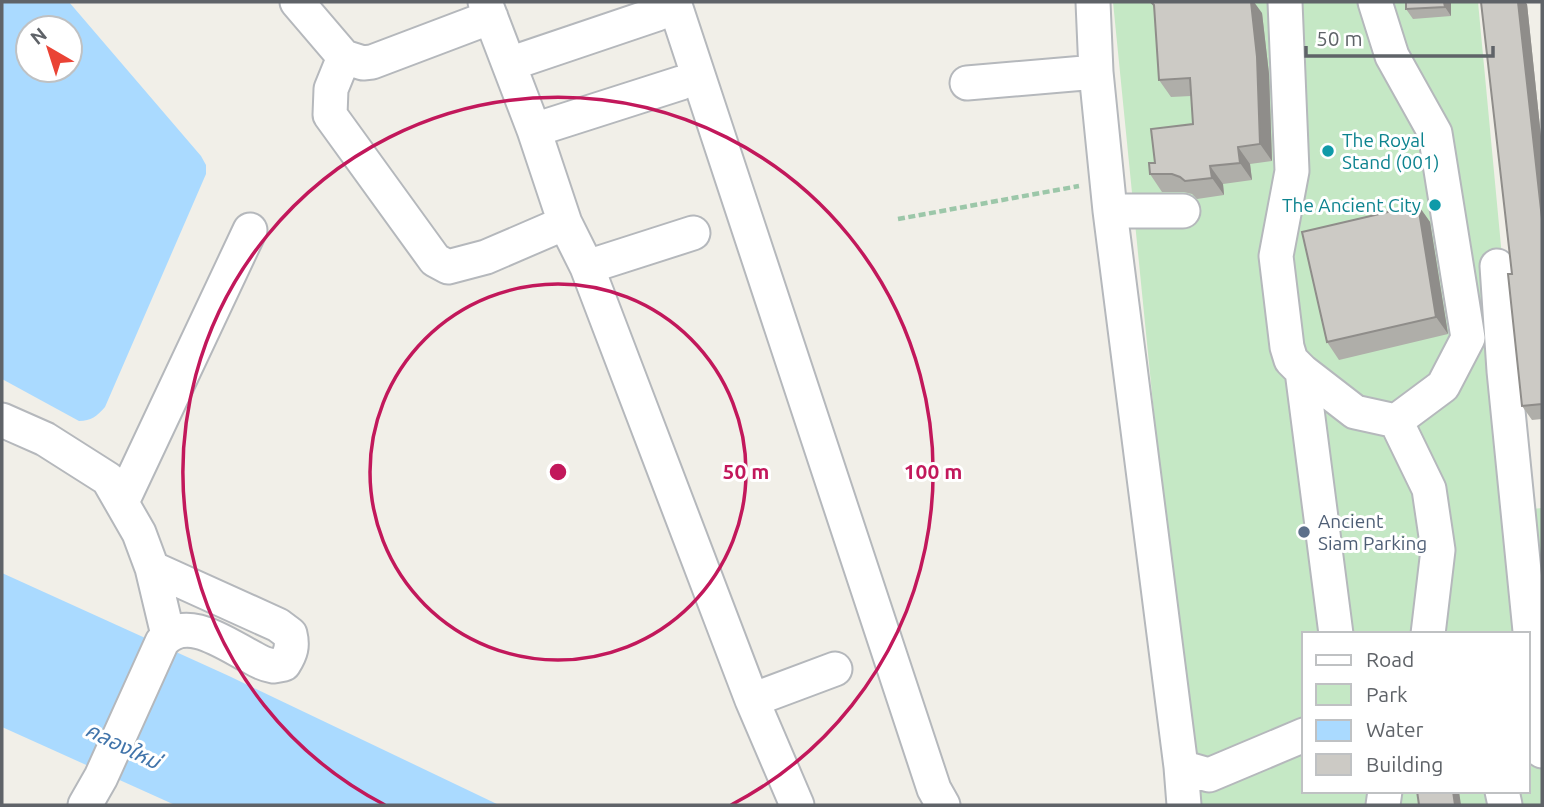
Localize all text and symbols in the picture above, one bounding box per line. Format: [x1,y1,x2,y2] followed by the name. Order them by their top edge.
[14,14,84,84] north arrow
[1306,14,1493,58] scale bar
[26,23,51,49] text: N
[1316,26,1363,50] text: 50 m
[1342,129,1440,173] place label: The Royal Stand (001)
[1320,143,1336,159] marker: The Royal Stand (001)
[1282,194,1421,216] place label: The Ancient City
[1427,197,1443,213] marker: The Ancient City
[723,459,769,483] text: 50 m
[904,459,962,483] text: 100 m
[546,460,570,484] centre of rings
[1318,510,1427,554] place label: Ancient Siam Parking
[1296,524,1312,540] marker: Ancient Siam Parking
[1302,632,1530,793] legend
[1366,647,1414,671] text: Road
[1366,682,1408,706] text: Park
[82,717,167,775] water label: คลองใหม่
[1366,717,1424,741] text: Water
[1366,752,1443,776] text: Building

